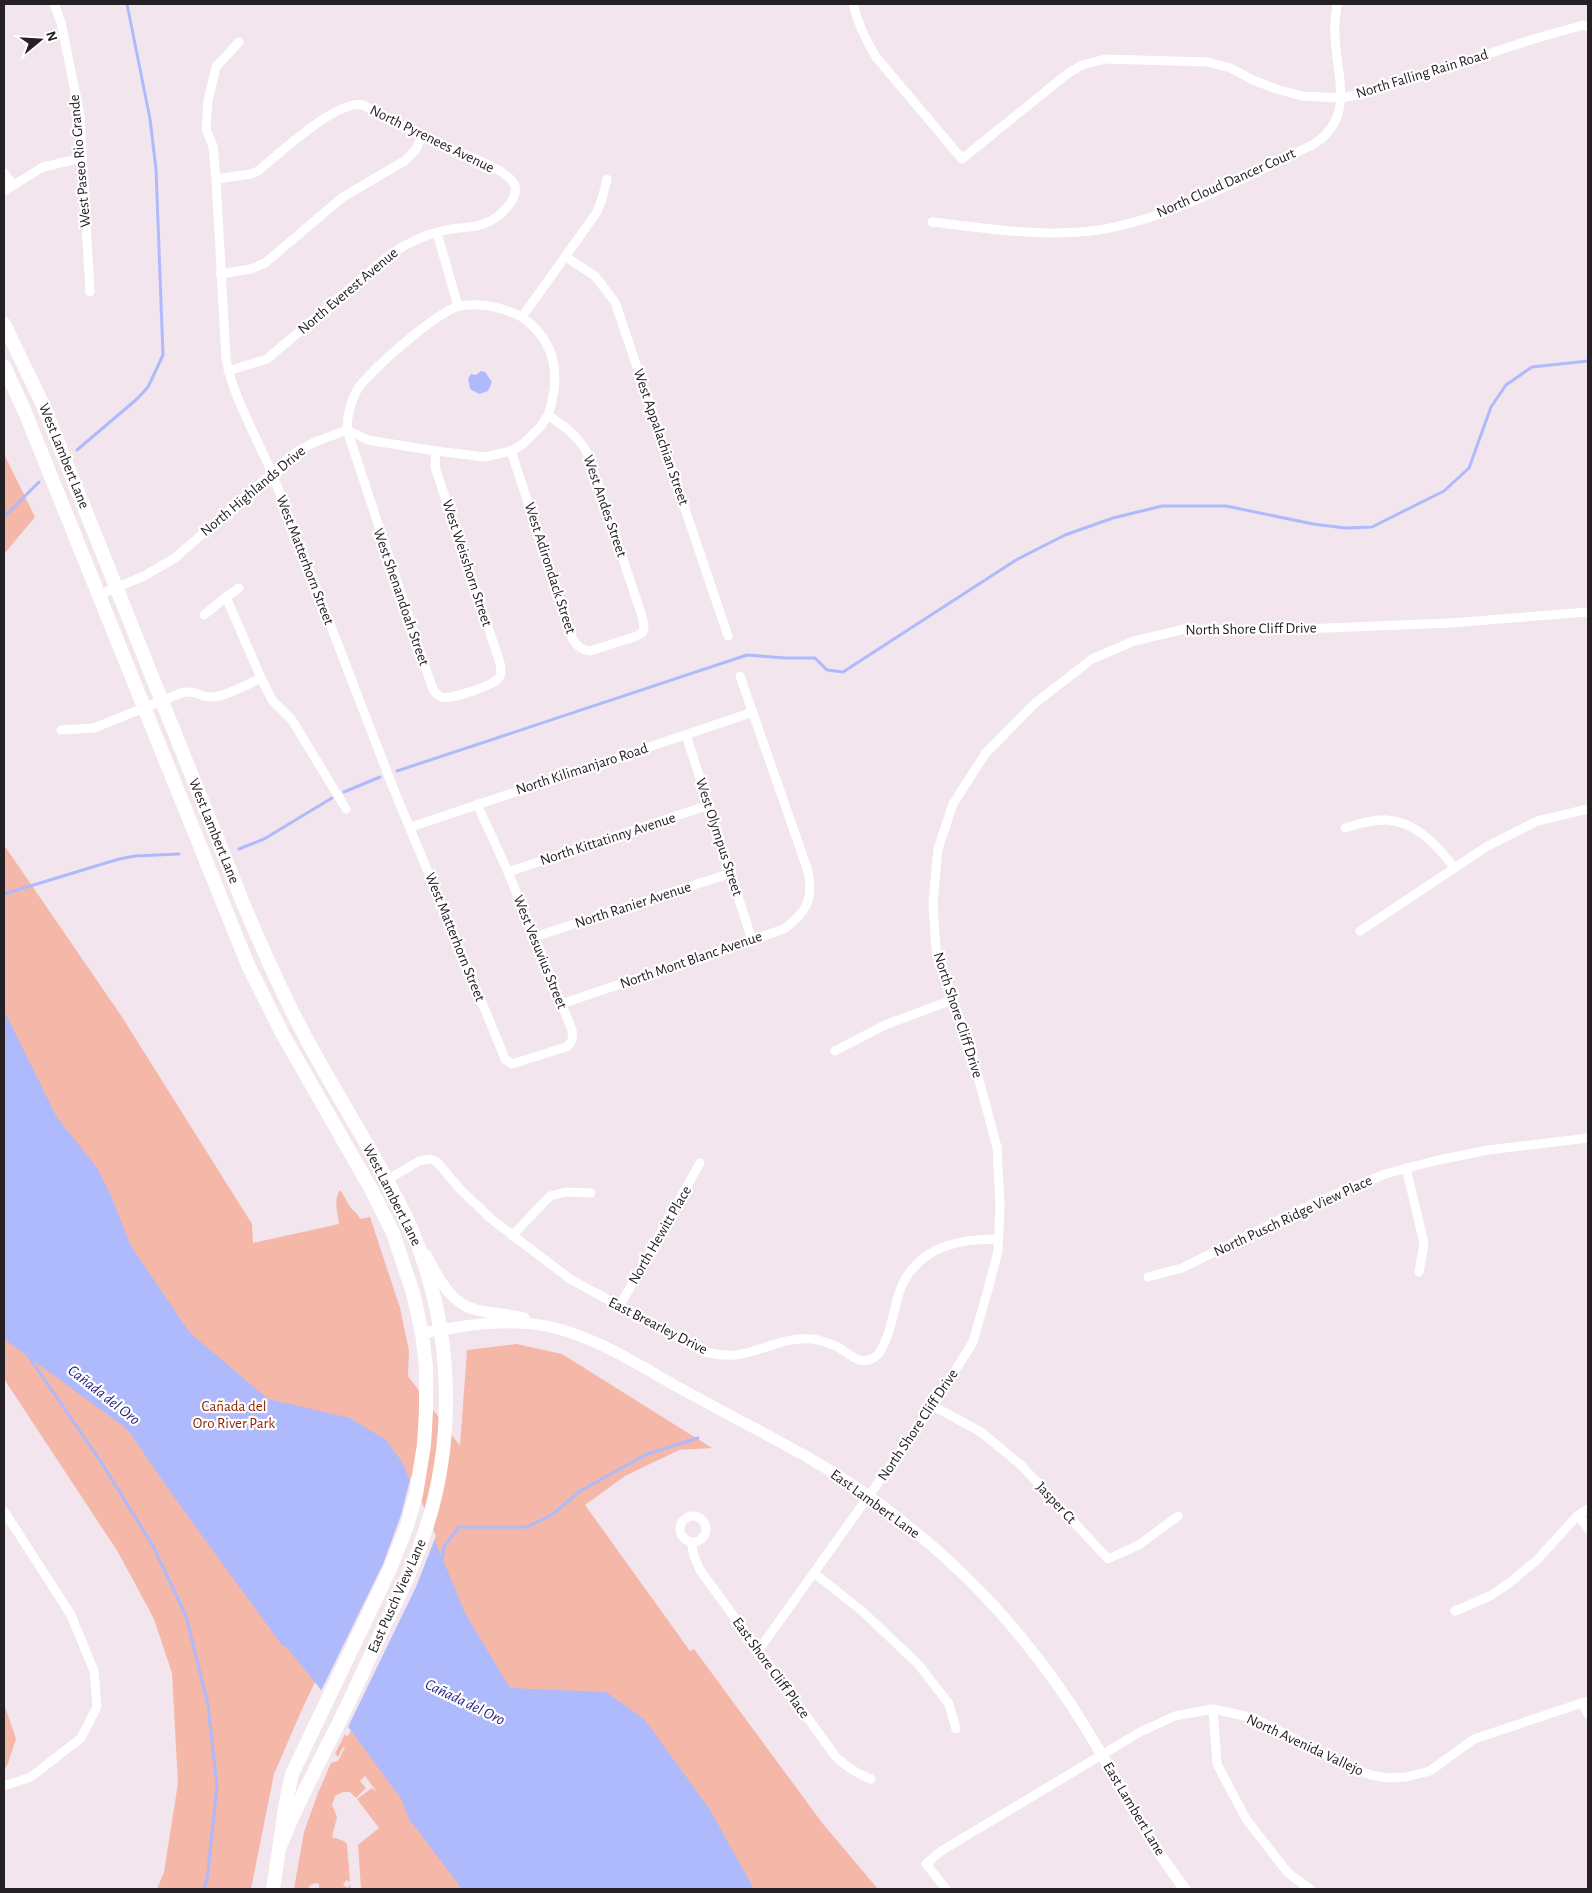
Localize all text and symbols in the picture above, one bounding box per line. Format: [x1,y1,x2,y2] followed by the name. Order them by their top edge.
[15,15,65,65] north arrow
[43,29,60,43] text: N
[1354,47,1490,101] street label: North Falling Rain Road
[67,94,93,228] street label: West Paseo Rio Grande
[367,102,497,176] street label: North Pyrenees Avenue
[1154,146,1298,220] street label: North Cloud Dancer Court
[295,245,401,337] street label: North Everest Avenue
[631,367,691,507] street label: West Appalachian Street
[36,401,92,511] street label: West Lambert Lane
[198,443,308,539] street label: North Highlands Drive
[581,453,630,559] street label: West Andes Street
[273,493,337,627] street label: West Matterhorn Street
[439,498,495,628] street label: West Weisshorn Street
[522,500,578,636] street label: West Adirondack Street
[370,526,432,668] street label: West Shenandoah Street
[1185,620,1317,638] street label: North Shore Cliff Drive
[514,740,650,797] street label: North Kilimanjaro Road
[186,776,242,886] street label: West Lambert Lane
[693,776,745,898] street label: West Olympus Street
[538,810,678,868] street label: North Kittatinny Avenue
[422,870,488,1004] street label: West Matterhorn Street
[573,879,693,931] street label: North Ranier Avenue
[510,893,570,1011] street label: West Vesuvius Street
[618,929,764,991] street label: North Mont Blanc Avenue
[931,950,985,1080] street label: North Shore Cliff Drive
[360,1142,424,1248] street label: West Lambert Lane
[1211,1173,1375,1259] street label: North Pusch Ridge View Place
[626,1183,694,1287] street label: North Hewitt Place
[606,1295,710,1357] street label: East Brearley Drive
[65,1362,143,1428] water label: Cañada del Oro
[875,1366,961,1484] street label: North Shore Cliff Drive
[193,1399,275,1431] park label: Cañada del Oro River Park
[828,1467,922,1541] street label: East Lambert Lane
[1033,1479,1079,1527] street label: Jasper Ct
[365,1537,429,1655] street label: East Pusch View Lane
[729,1615,813,1721] street label: East Shore Cliff Place
[423,1676,508,1728] water label: Cañada del Oro
[1244,1711,1366,1779] street label: North Avenida Vallejo
[1100,1760,1168,1858] street label: East Lambert Lane

